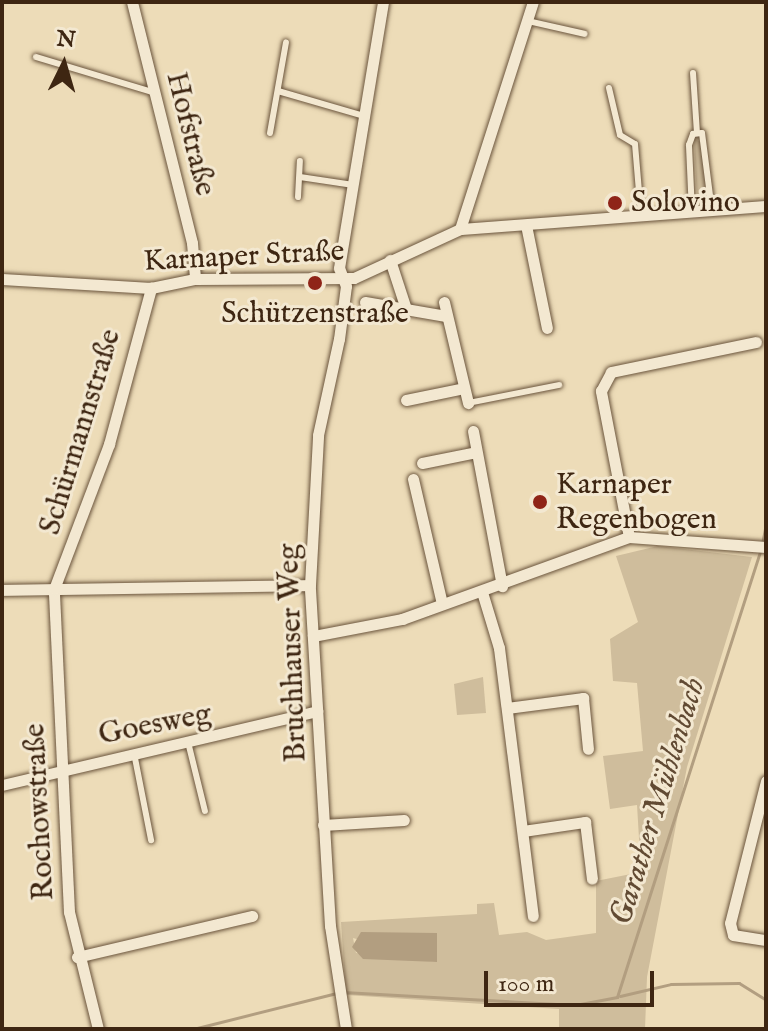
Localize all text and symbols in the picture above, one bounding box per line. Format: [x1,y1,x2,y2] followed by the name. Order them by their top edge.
[24,24,104,104] north arrow
[55,25,77,55] text: N
[157,68,223,200] street label: Hofstraße
[631,185,740,221] place label: Solovino
[606,194,624,212] marker: Solovino
[143,234,345,280] street label: Karnaper Straße
[306,274,324,292] marker: Schützenstraße
[221,296,409,332] place label: Schützenstraße
[33,325,129,539] street label: Schürmannstraße
[556,467,717,538] place label: Karnaper Regenbogen
[531,493,549,511] marker: Karnaper Regenbogen
[271,543,315,763] street label: Bruchhauser Weg
[603,674,715,930] water label: Garather Mühlenbach
[96,696,214,754] street label: Goesweg
[17,723,63,901] street label: Rochowstraße
[488,955,658,1005] scale bar
[498,969,554,1000] text: 100 m

